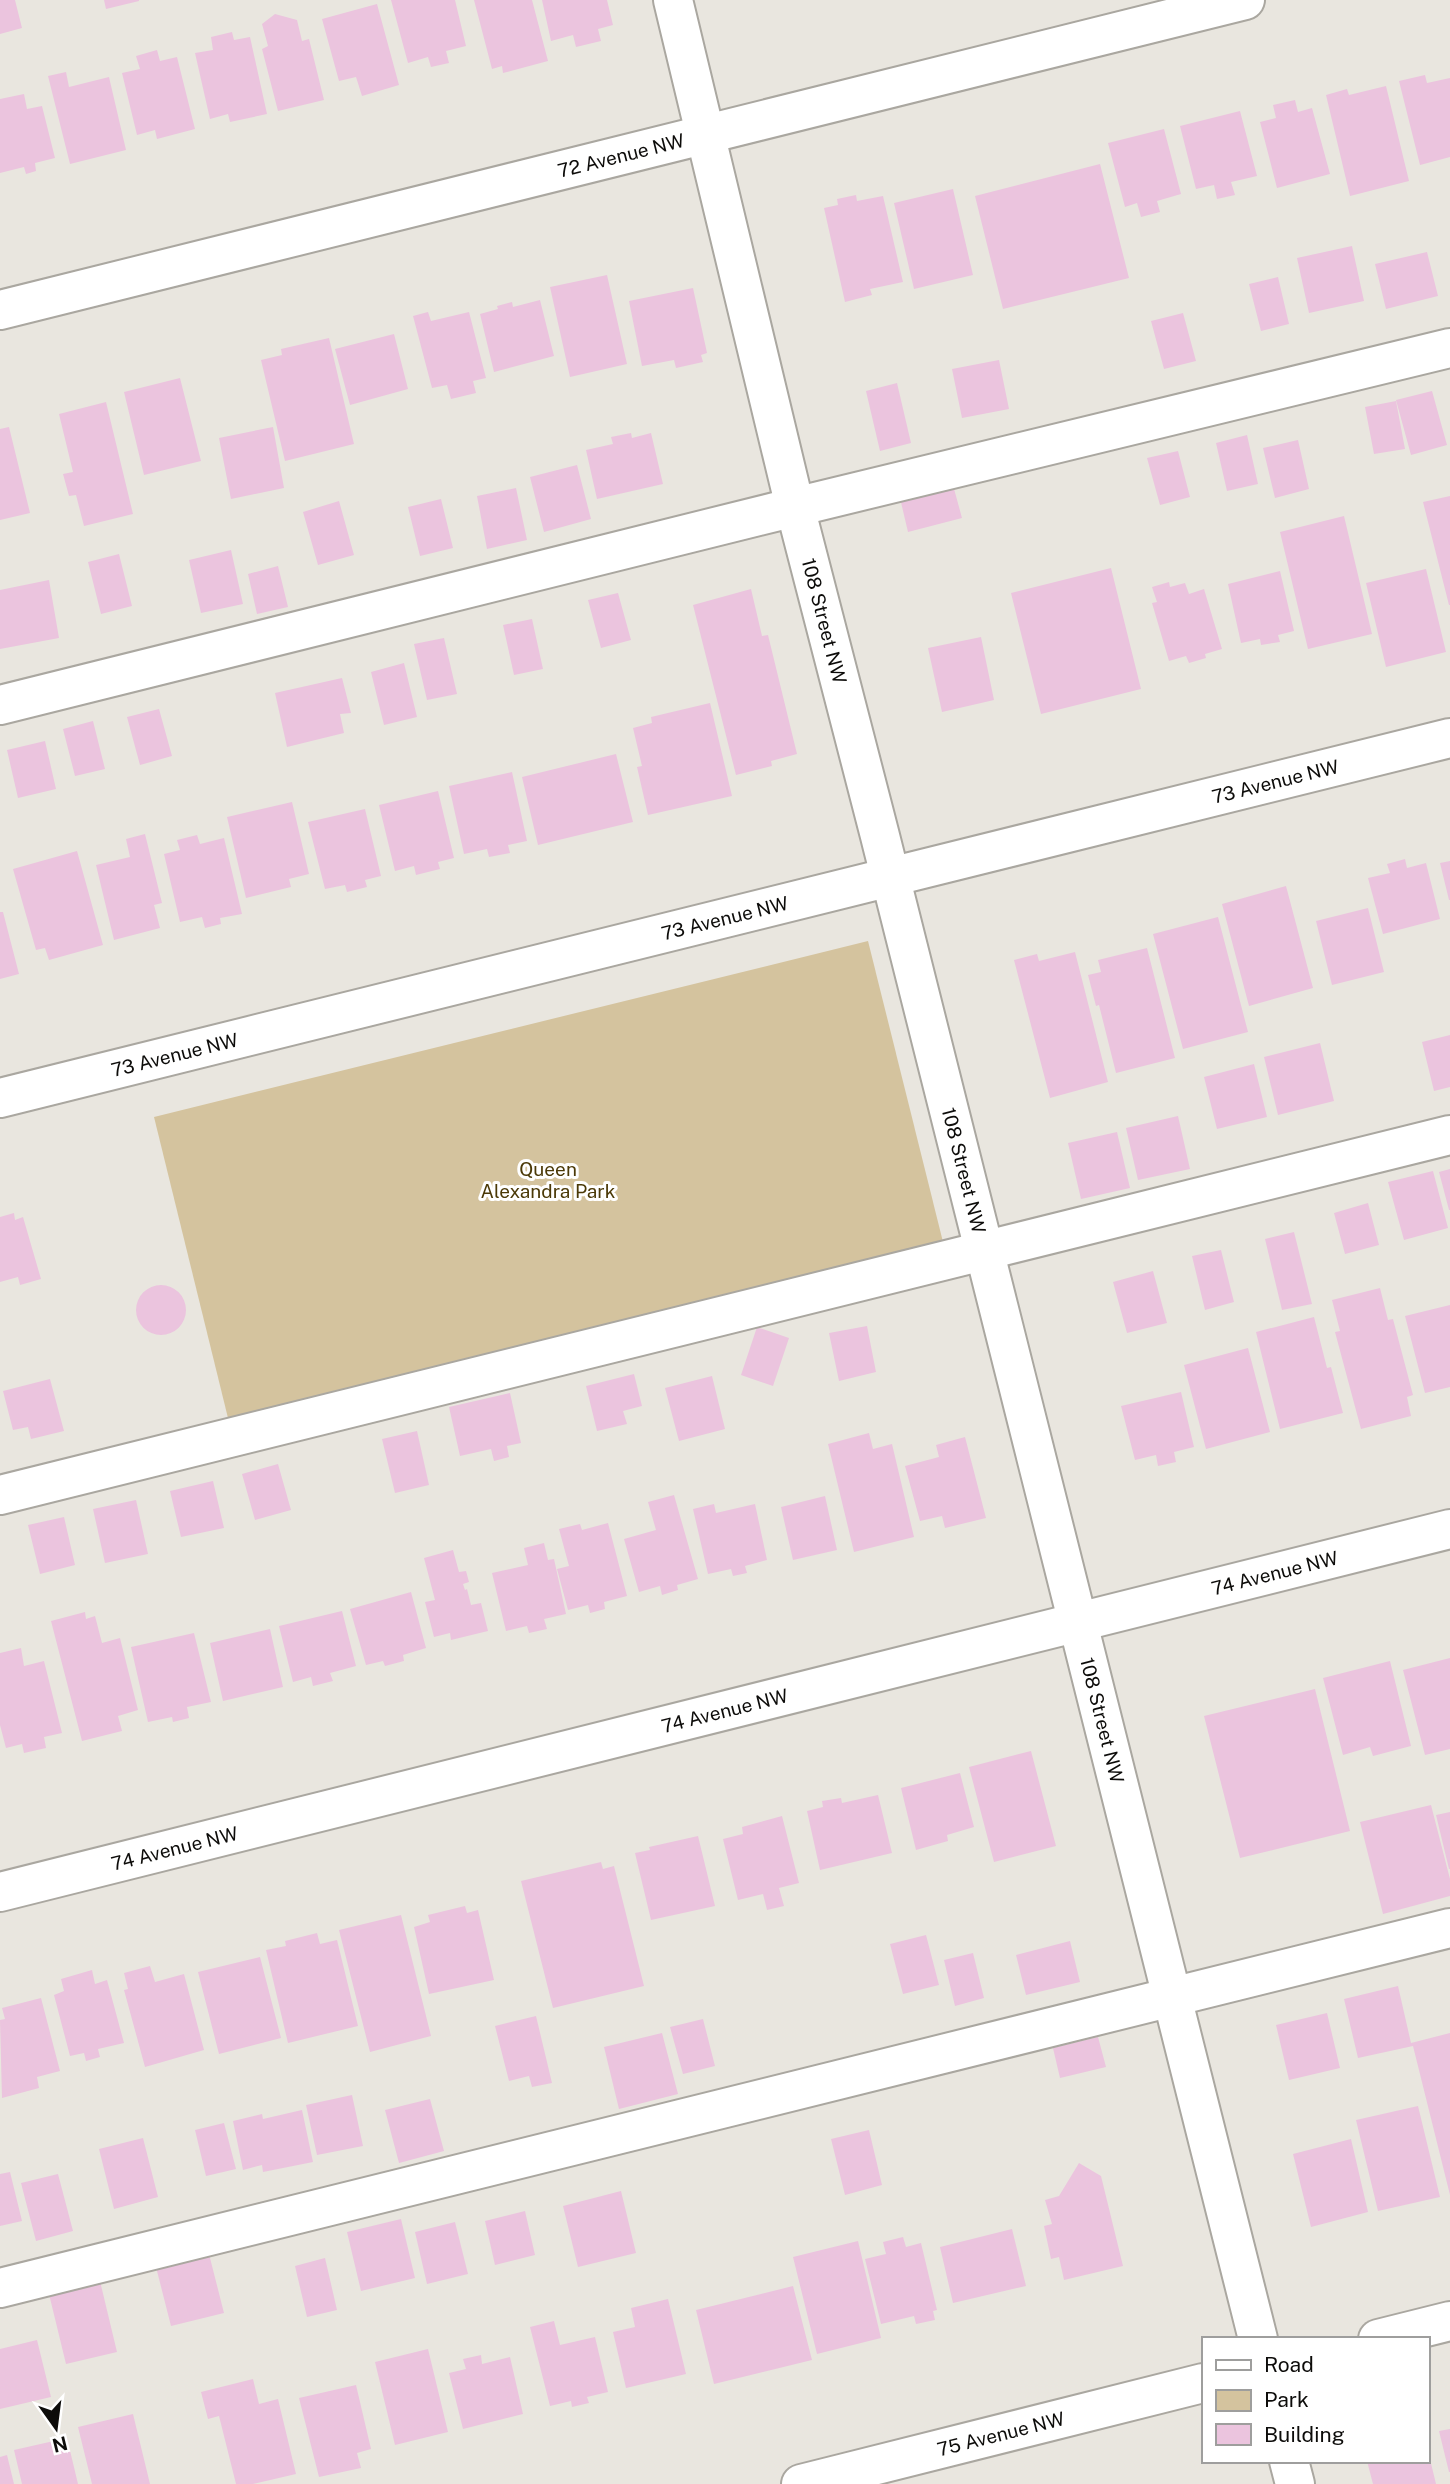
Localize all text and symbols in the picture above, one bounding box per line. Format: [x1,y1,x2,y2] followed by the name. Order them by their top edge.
[555,129,687,182] street label: 72 Avenue NW
[798,556,851,686] street label: 108 Street NW
[1210,755,1341,808] street label: 73 Avenue NW
[659,892,791,944] street label: 73 Avenue NW
[109,1028,240,1081] street label: 73 Avenue NW
[938,1105,990,1235] street label: 108 Street NW
[481,1158,616,1202] park label: Queen Alexandra Park
[1209,1546,1340,1599] street label: 74 Avenue NW
[1076,1655,1129,1785] street label: 108 Street NW
[659,1684,790,1737] street label: 74 Avenue NW
[109,1822,240,1875] street label: 74 Avenue NW
[1202,2337,1429,2463] legend
[1264,2352,1314,2377] text: Road
[1264,2387,1309,2412] text: Park
[21,2393,91,2463] north arrow
[935,2407,1067,2460] street label: 75 Avenue NW
[1264,2422,1345,2447] text: Building
[50,2432,70,2457] text: N

